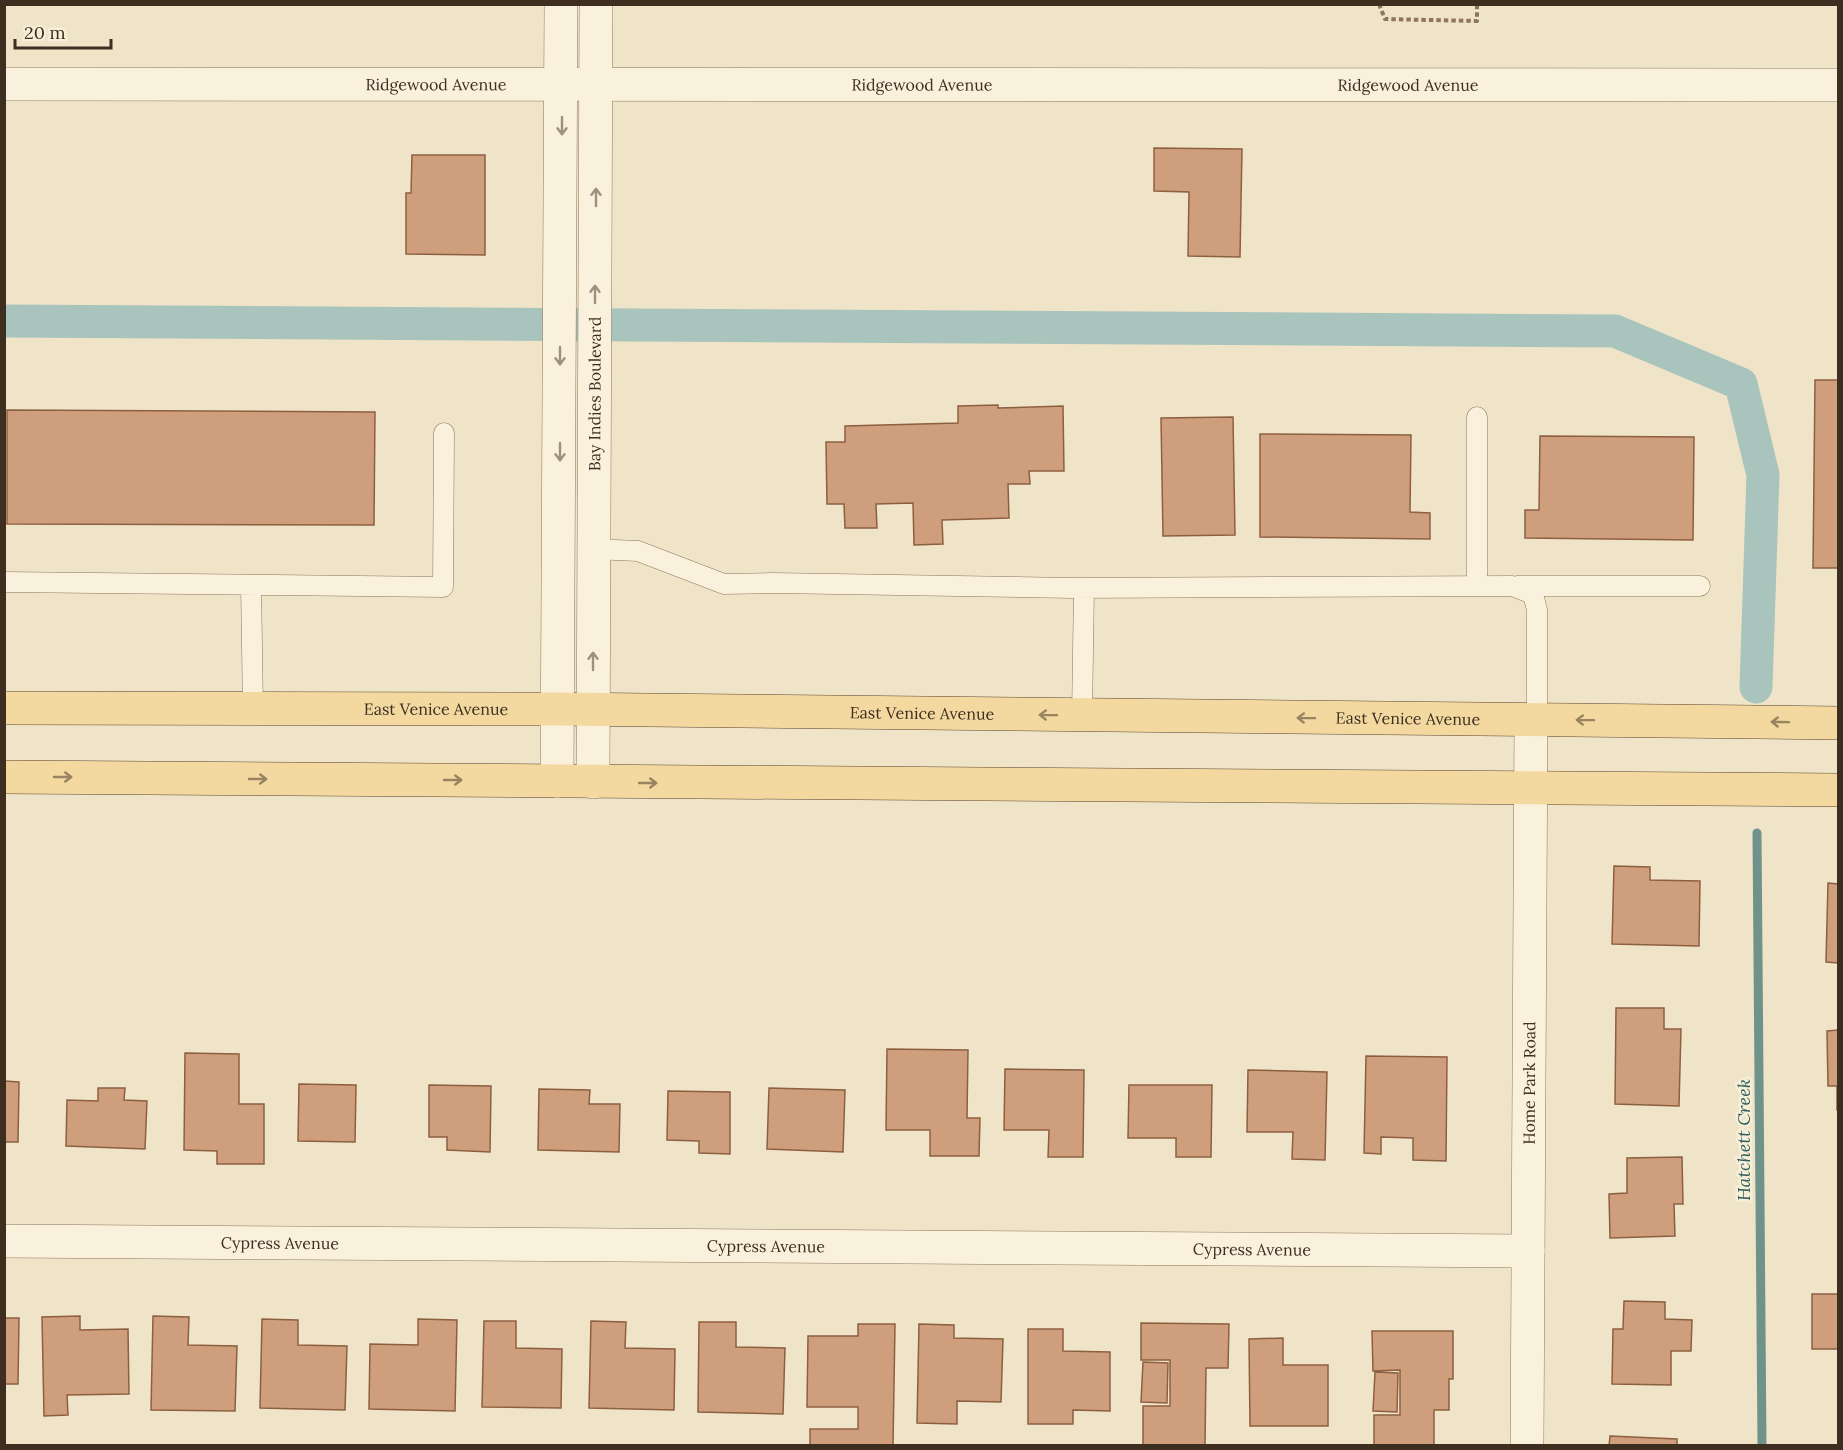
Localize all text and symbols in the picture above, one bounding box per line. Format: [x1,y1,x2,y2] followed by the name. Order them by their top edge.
[15,12,111,50] scale bar
[24,21,66,44] text: 20 m
[365,74,507,94] street label: Ridgewood Avenue
[851,74,993,95] street label: Ridgewood Avenue
[1337,75,1479,95] street label: Ridgewood Avenue
[556,115,567,135] one-way arrow
[590,187,601,207] one-way arrow
[589,284,601,304] one-way arrow
[584,316,605,471] street label: Bay Indies Boulevard
[554,345,566,365] one-way arrow
[554,442,566,462] one-way arrow
[587,651,599,671] one-way arrow
[364,699,509,719] street label: East Venice Avenue
[850,702,995,724] street label: East Venice Avenue
[1336,708,1481,729] street label: East Venice Avenue
[1039,709,1059,721] one-way arrow
[1297,712,1317,723] one-way arrow
[1576,714,1596,726] one-way arrow
[1771,716,1791,728] one-way arrow
[52,771,72,783] one-way arrow
[247,773,267,785] one-way arrow
[442,774,462,786] one-way arrow
[637,777,657,789] one-way arrow
[1519,1021,1539,1145] street label: Home Park Road
[1732,1079,1755,1201] water label: Hatchett Creek
[221,1232,339,1253] street label: Cypress Avenue
[707,1236,825,1256] street label: Cypress Avenue
[1193,1239,1311,1260] street label: Cypress Avenue

